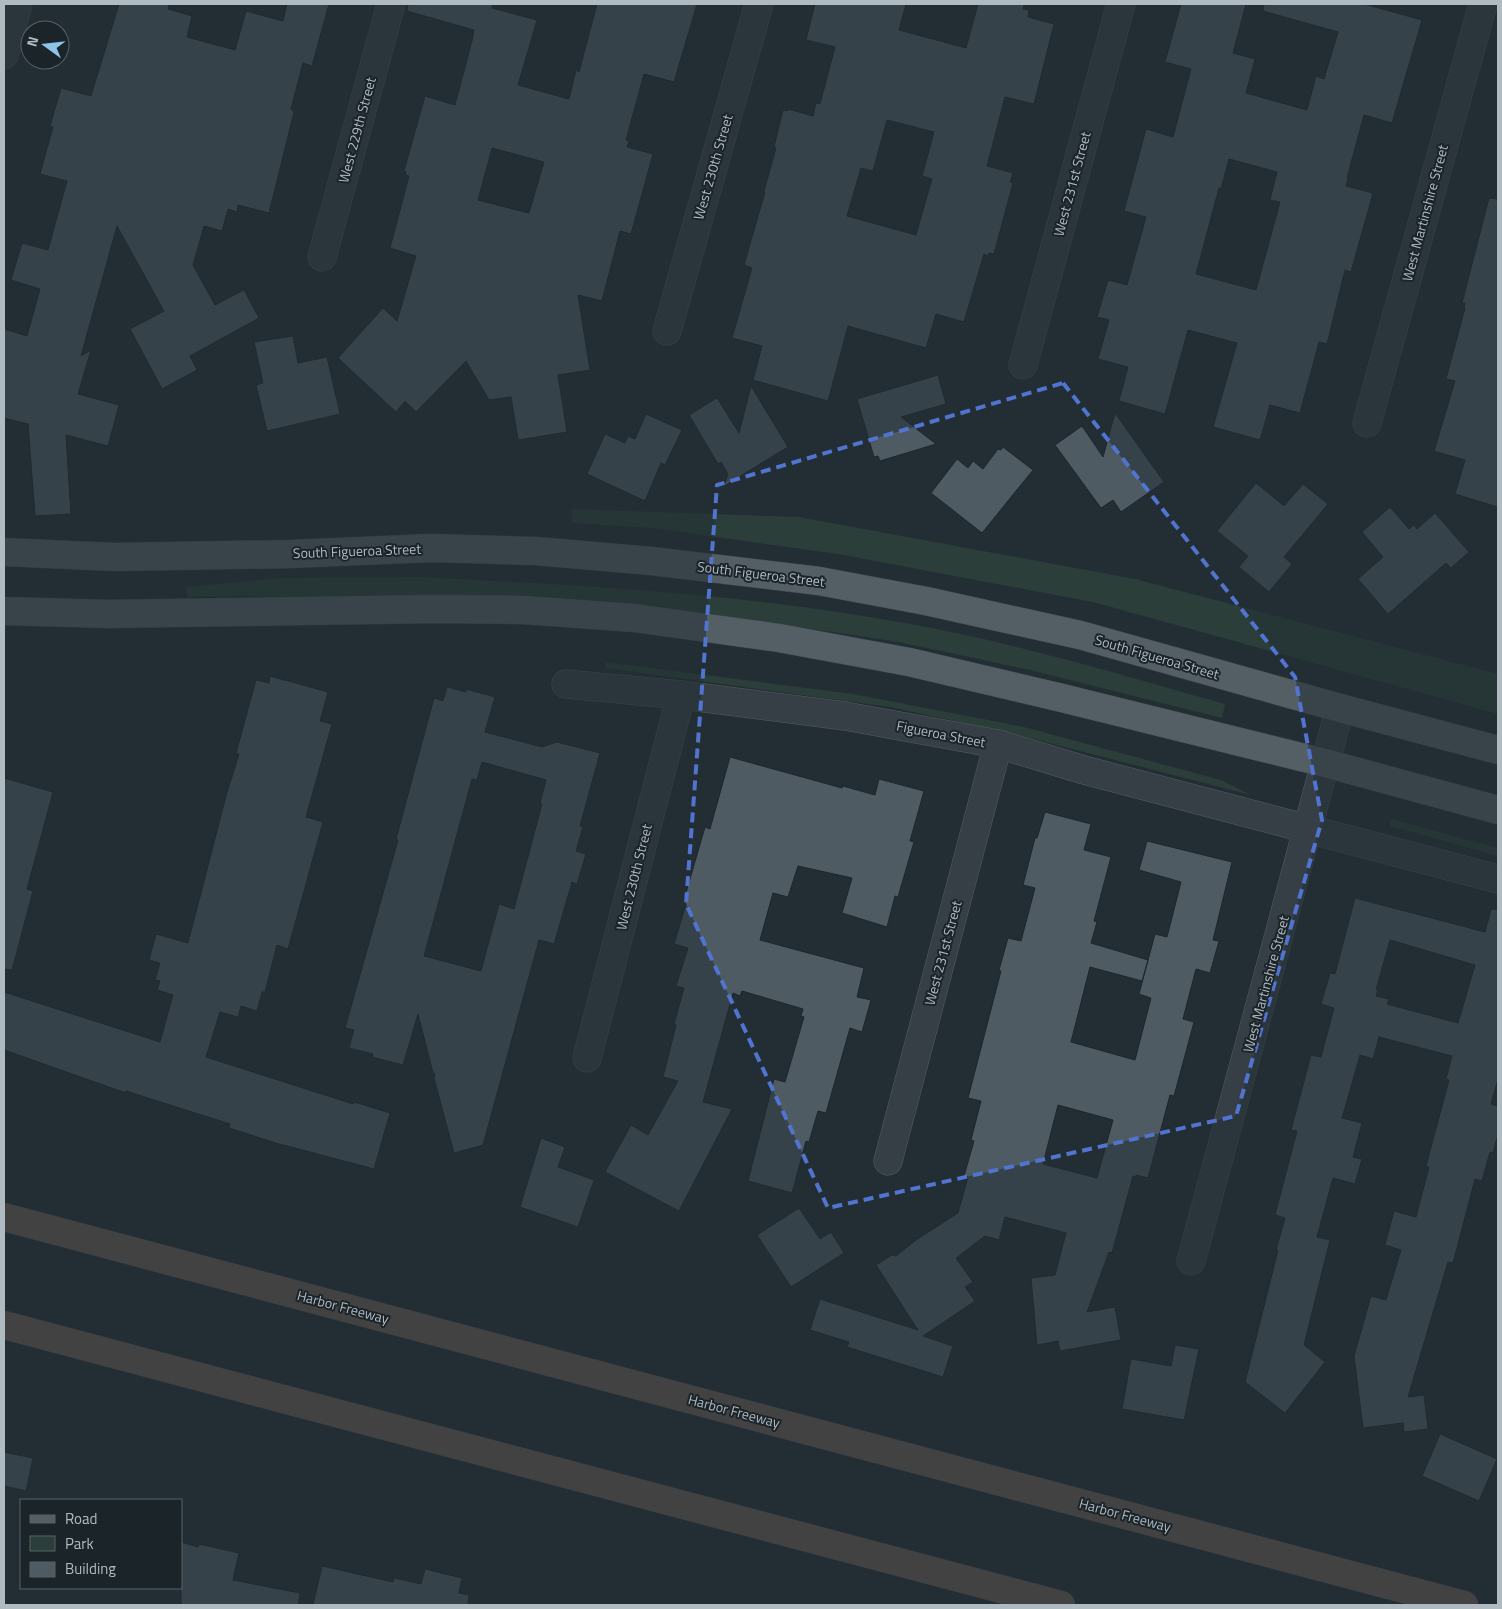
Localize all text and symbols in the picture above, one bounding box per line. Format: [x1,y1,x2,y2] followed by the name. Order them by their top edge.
[20,20,70,70] north arrow
[21,34,43,49] text: N
[332,75,381,185] street label: West 229th Street
[687,112,738,222] street label: West 230th Street
[1047,129,1096,239] street label: West 231st Street
[1396,142,1453,284] street label: West Martinshire Street
[292,538,422,563] street label: South Figueroa Street
[696,555,826,592] street label: South Figueroa Street
[1093,629,1222,684] street label: South Figueroa Street
[895,715,988,752] street label: Figueroa Street
[610,821,657,932] street label: West 230th Street
[918,898,967,1008] street label: West 231st Street
[1237,913,1294,1055] street label: West Martinshire Street
[295,1284,392,1329] street label: Harbor Freeway
[686,1388,783,1433] street label: Harbor Freeway
[1077,1492,1174,1537] street label: Harbor Freeway
[20,1499,182,1589] legend
[65,1507,97,1530] text: Road
[65,1532,94,1555] text: Park
[65,1557,116,1580] text: Building

